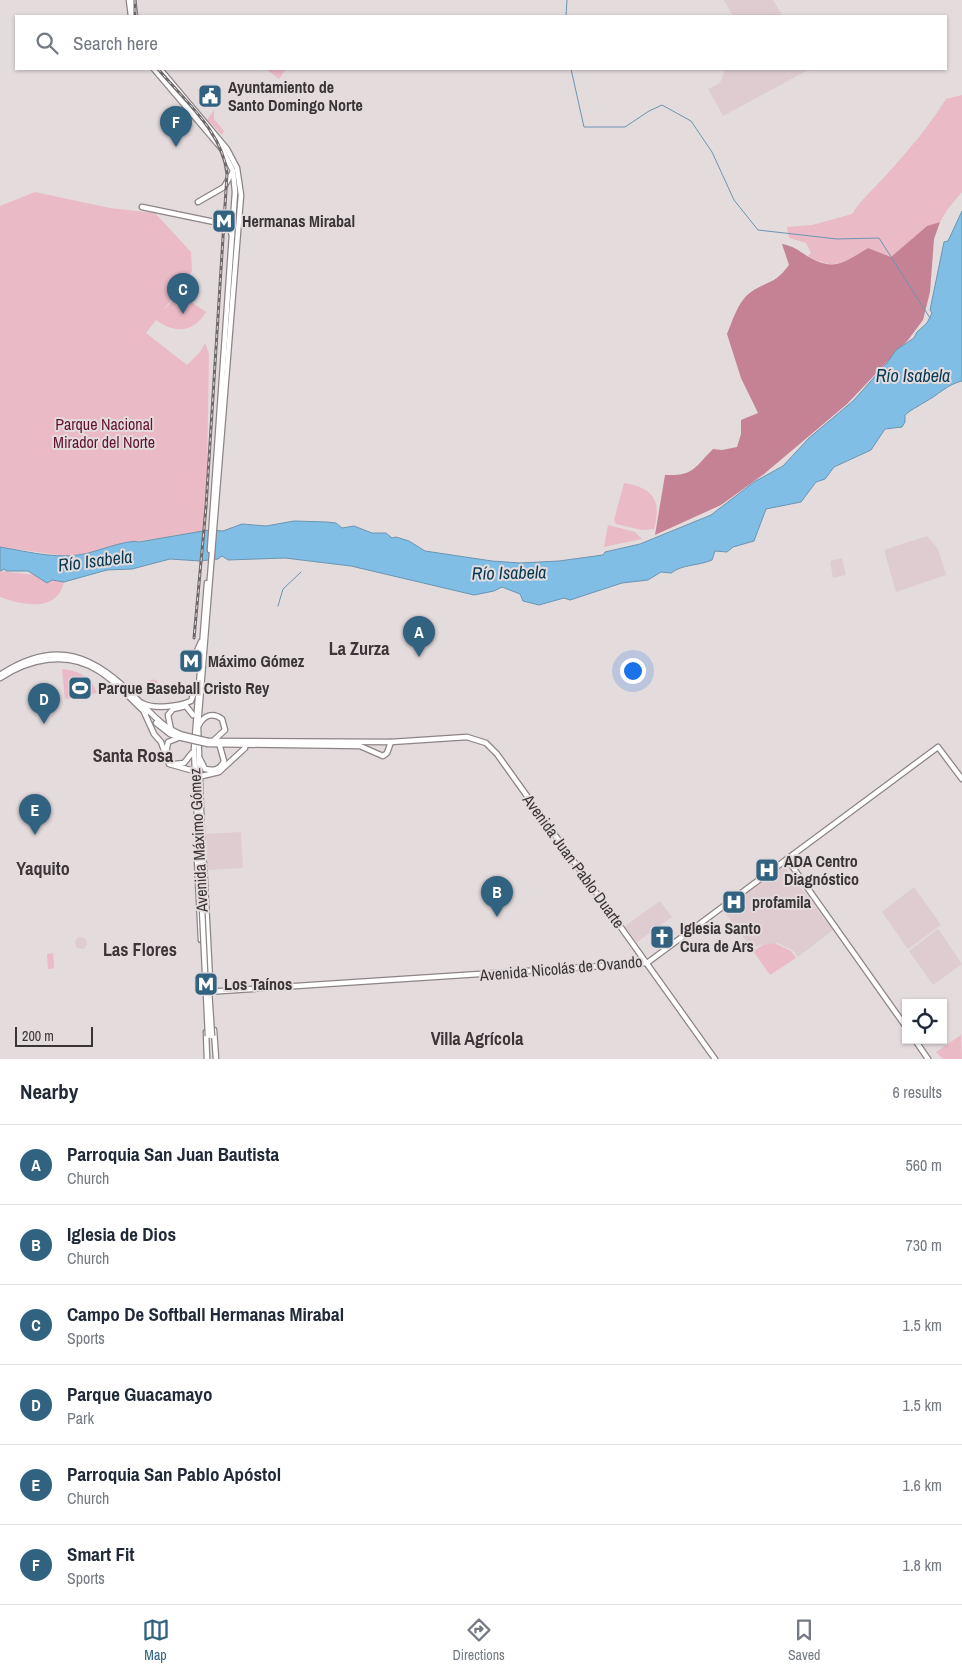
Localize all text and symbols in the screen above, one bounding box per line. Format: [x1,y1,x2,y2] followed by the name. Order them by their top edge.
[15,15,947,70] search box
[33,29,61,57] icon: search
[73,30,158,56] text: Search here
[228,76,363,116] place label: Ayuntamiento de Santo Domingo Norte
[197,83,223,109] public building icon: Ayuntamiento de Santo Domingo Norte
[160,106,192,147] pin: F
[211,208,237,234] metro station icon: Hermanas Mirabal
[242,210,355,232] place label: Hermanas Mirabal
[167,273,199,314] pin: C
[876,363,950,388] water label: Río Isabela
[53,413,155,453] park label: Parque Nacional Mirador del Norte
[56,544,134,577] water label: Río Isabela
[471,559,547,586] water label: Río Isabela
[403,616,435,657] pin: A
[329,636,390,661] district label: La Zurza
[178,648,204,674] metro station icon: Máximo Gómez
[208,650,305,672] place label: Máximo Gómez
[620,658,646,684] your location
[67,675,93,701] sports icon: Parque Baseball Cristo Rey
[98,677,270,699] place label: Parque Baseball Cristo Rey
[28,683,60,724] pin: D
[93,743,174,768] district label: Santa Rosa
[183,767,213,914] street label: Avenida Máximo Gómez
[517,789,630,932] street label: Avenida Juan Pablo Duarte
[19,794,51,835] pin: E
[784,850,859,890] place label: ADA Centro Diagnóstico
[16,856,70,881] district label: Yaquito
[754,857,780,883] hospital icon: ADA Centro Diagnóstico
[481,876,513,917] pin: B
[721,889,747,915] hospital icon: profamila
[752,891,812,913] place label: profamila
[680,917,761,957] place label: Iglesia Santo Cura de Ars
[649,924,675,950] church icon: Iglesia Santo Cura de Ars
[103,937,177,962] district label: Las Flores
[478,950,643,986] street label: Avenida Nicolás de Ovando
[193,971,219,997] metro station icon: Los Taínos
[224,973,292,995] place label: Los Taínos
[902,999,947,1044] map controls
[902,999,947,1044] button: locate
[15,1024,92,1047] scale bar
[431,1026,524,1051] district label: Villa Agrícola
[22,1027,54,1045] text: 200 m
[20,1077,78,1106] text: Nearby
[892,1081,942,1103] text: 6 results
[67,1141,279,1167] text: Parroquia San Juan Bautista
[31,1154,41,1176] text: A
[906,1154,942,1176] text: 560 m
[67,1167,109,1189] text: Church
[67,1221,176,1247] text: Iglesia de Dios
[31,1234,41,1256] text: B
[906,1234,942,1256] text: 730 m
[67,1247,109,1269] text: Church
[67,1301,344,1327] text: Campo De Softball Hermanas Mirabal
[31,1314,41,1336] text: C
[903,1314,942,1336] text: 1.5 km
[67,1327,105,1349] text: Sports
[67,1381,212,1407] text: Parque Guacamayo
[31,1394,41,1416] text: D
[903,1394,942,1416] text: 1.5 km
[67,1407,94,1429] text: Park
[67,1461,281,1487] text: Parroquia San Pablo Apóstol
[32,1474,40,1496] text: E
[903,1474,942,1496] text: 1.6 km
[67,1487,109,1509] text: Church
[67,1541,135,1567] text: Smart Fit
[32,1554,40,1576] text: F
[903,1554,942,1576] text: 1.8 km
[67,1567,105,1589] text: Sports
[142,1616,170,1664] tab: Map
[453,1616,505,1664] tab: Directions
[788,1616,820,1664] tab: Saved

